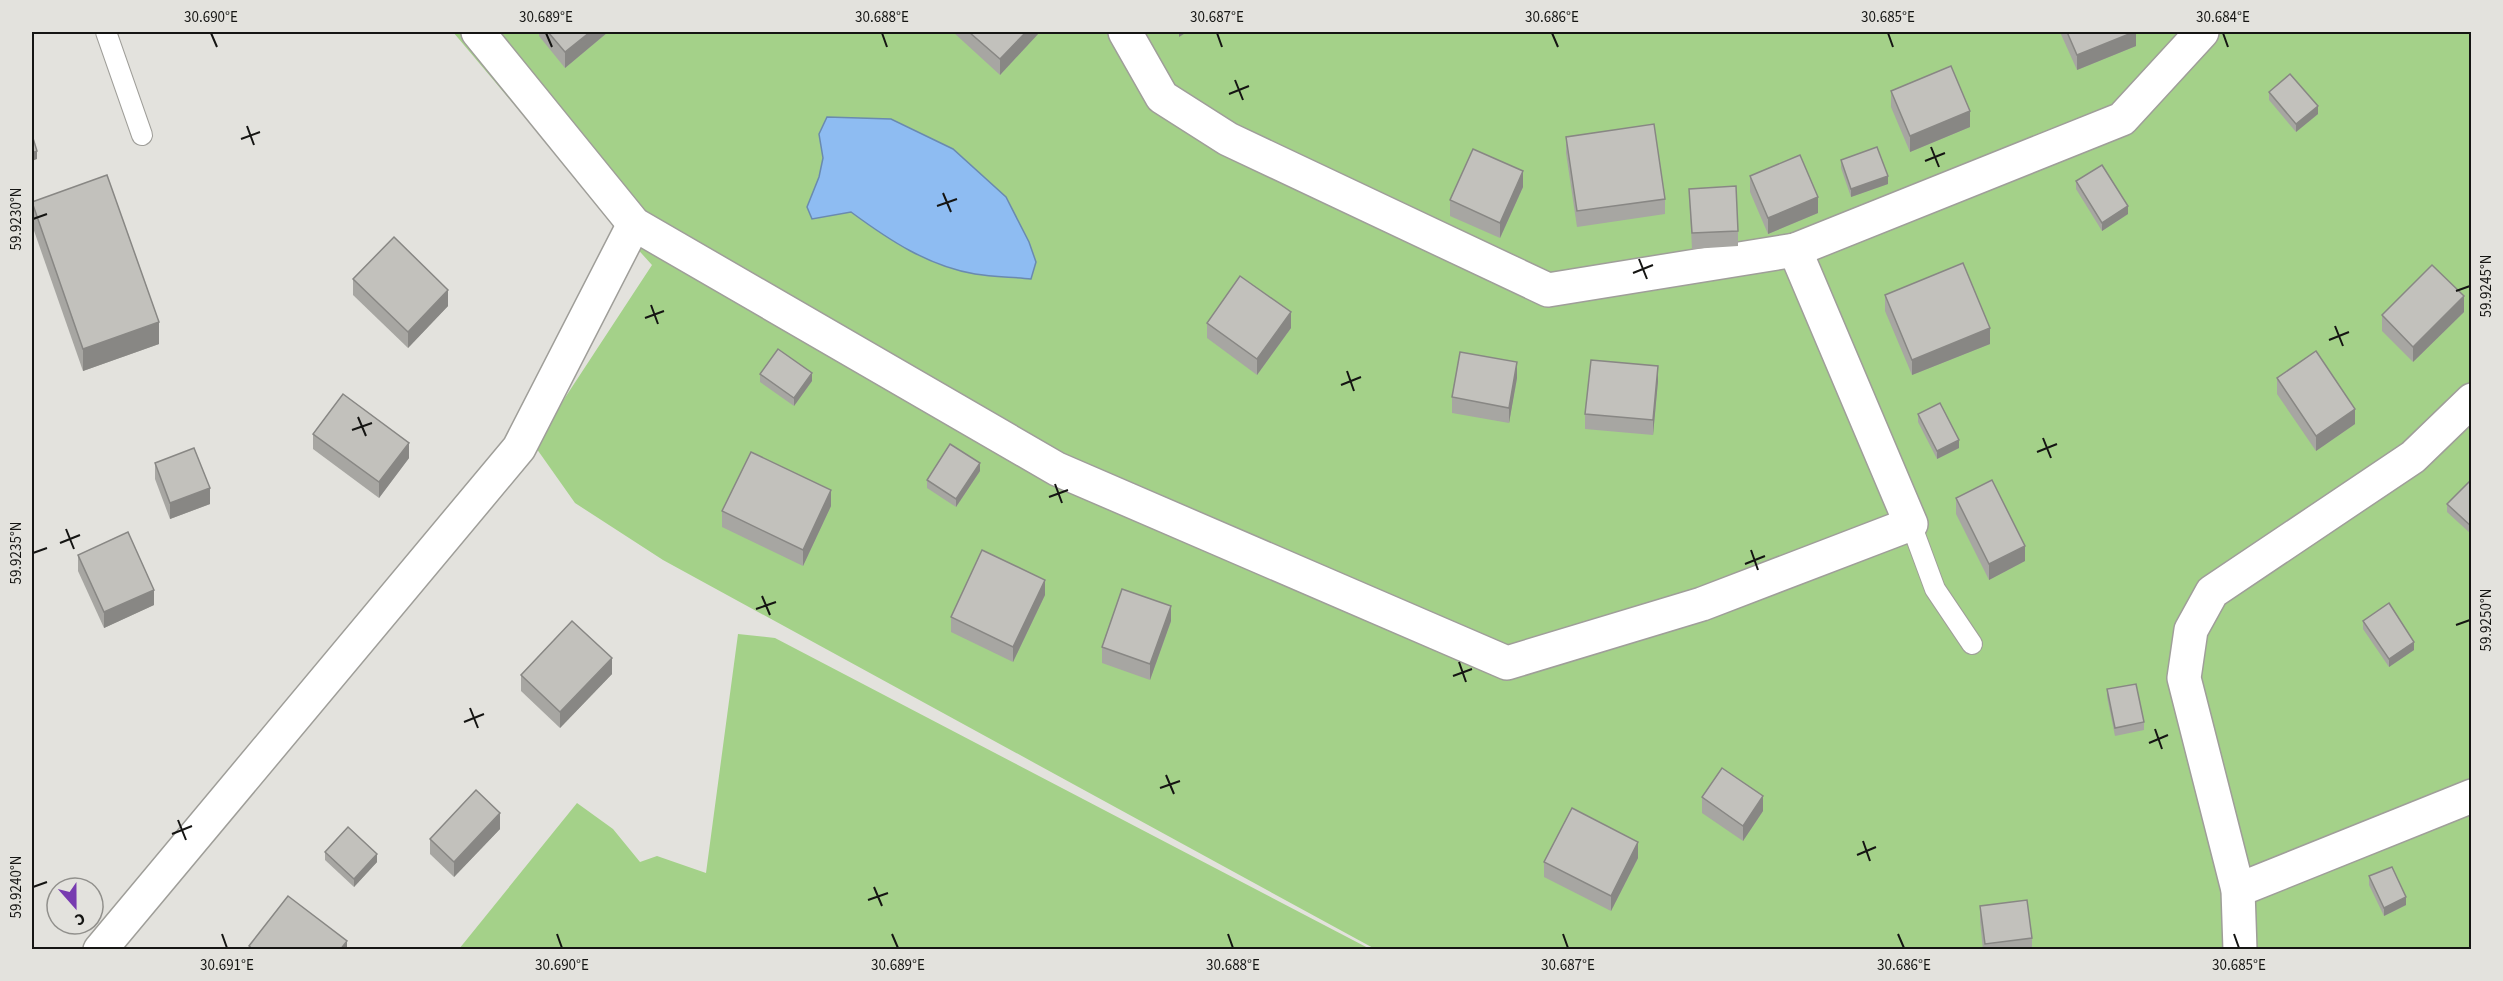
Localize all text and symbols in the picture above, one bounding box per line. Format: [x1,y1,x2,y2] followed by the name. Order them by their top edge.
[184,7,238,28] text: 30.690°E
[519,7,573,28] text: 30.689°E
[855,7,909,28] text: 30.688°E
[1190,7,1244,28] text: 30.687°E
[1525,7,1579,28] text: 30.686°E
[1861,7,1915,28] text: 30.685°E
[2196,7,2250,28] text: 30.684°E
[6,187,27,251] text: 59.9230°N
[2476,254,2497,318] text: 59.9245°N
[6,521,27,585] text: 59.9235°N
[2476,588,2497,652] text: 59.9250°N
[6,855,27,919] text: 59.9240°N
[45,876,105,936] north arrow
[72,907,88,931] text: С
[200,955,254,976] text: 30.691°E
[535,955,589,976] text: 30.690°E
[871,955,925,976] text: 30.689°E
[1206,955,1260,976] text: 30.688°E
[1541,955,1595,976] text: 30.687°E
[1877,955,1931,976] text: 30.686°E
[2212,955,2266,976] text: 30.685°E

